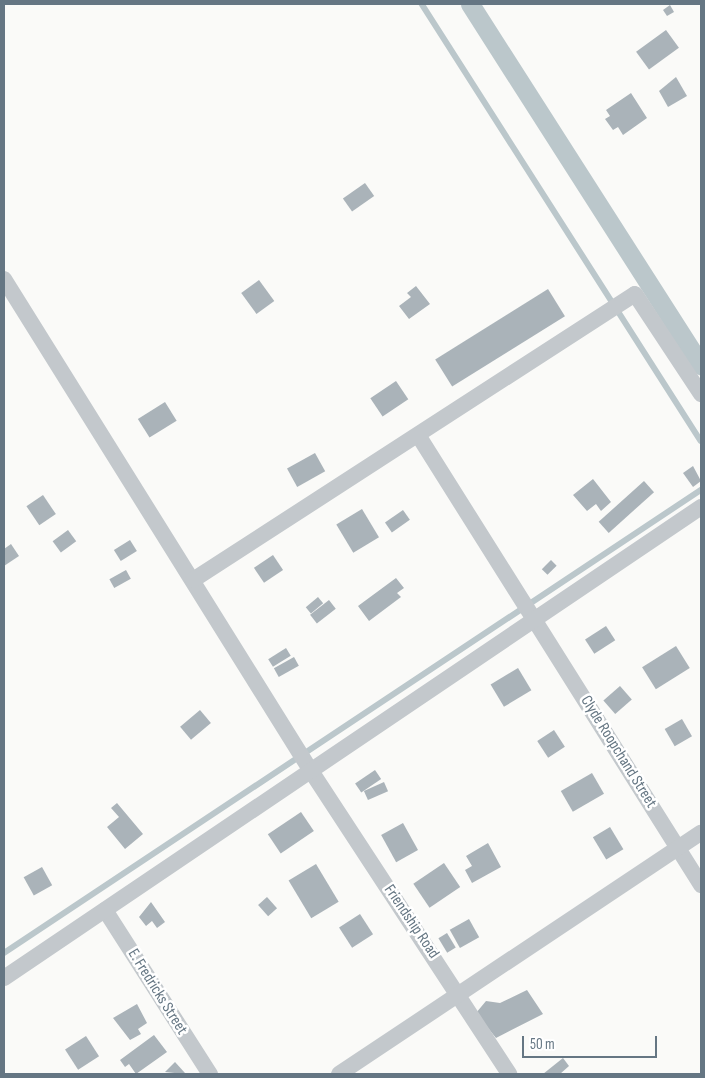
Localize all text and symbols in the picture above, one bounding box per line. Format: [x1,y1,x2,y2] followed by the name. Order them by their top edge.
[576,692,660,812] street label: Clyde Roopchand Street
[379,881,443,963] street label: Friendship Road
[123,946,191,1038] street label: E. Fredricks Street
[525,1026,660,1058] scale bar
[530,1035,555,1054] text: 50 m

